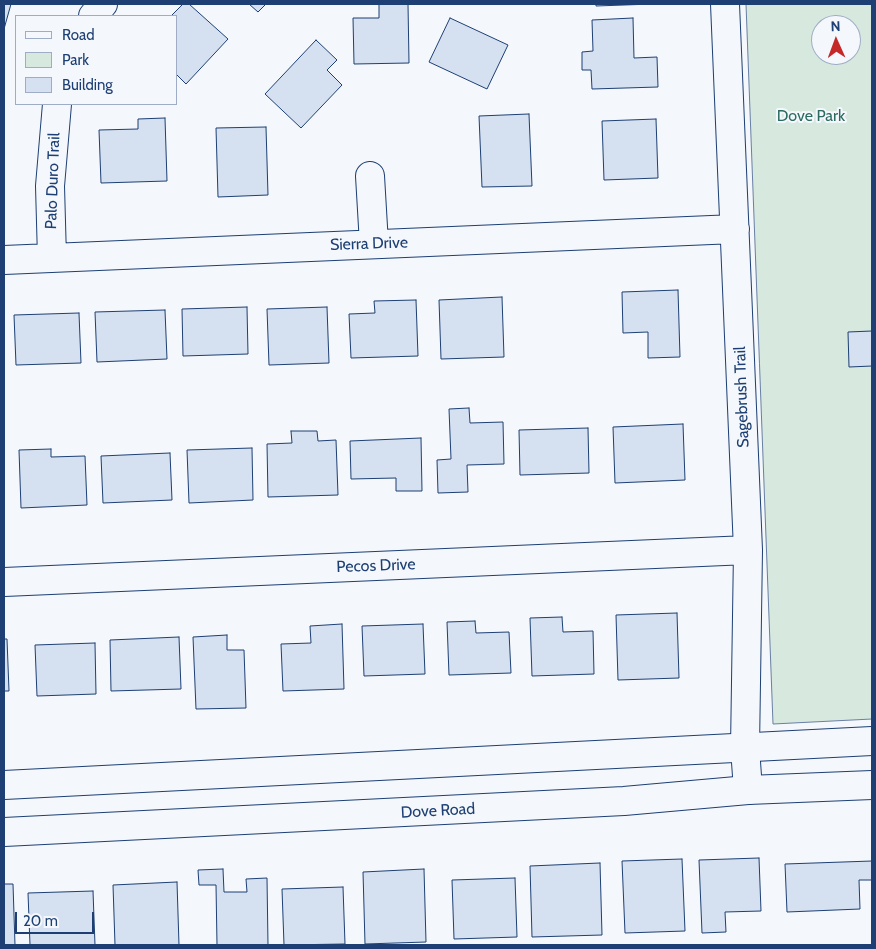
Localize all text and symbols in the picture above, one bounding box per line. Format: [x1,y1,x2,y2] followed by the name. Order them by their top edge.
[15,15,178,105] legend
[811,15,861,65] north arrow
[830,17,841,35] text: N
[62,26,95,44] text: Road
[62,51,89,69] text: Park
[62,76,113,94] text: Building
[777,106,845,126] park label: Dove Park
[42,132,64,230] street label: Palo Duro Trail
[330,233,408,255] street label: Sierra Drive
[731,346,753,448] street label: Sagebrush Trail
[336,555,416,577] street label: Pecos Drive
[400,799,476,823] street label: Dove Road
[18,902,96,934] scale bar
[23,912,58,930] text: 20 m

